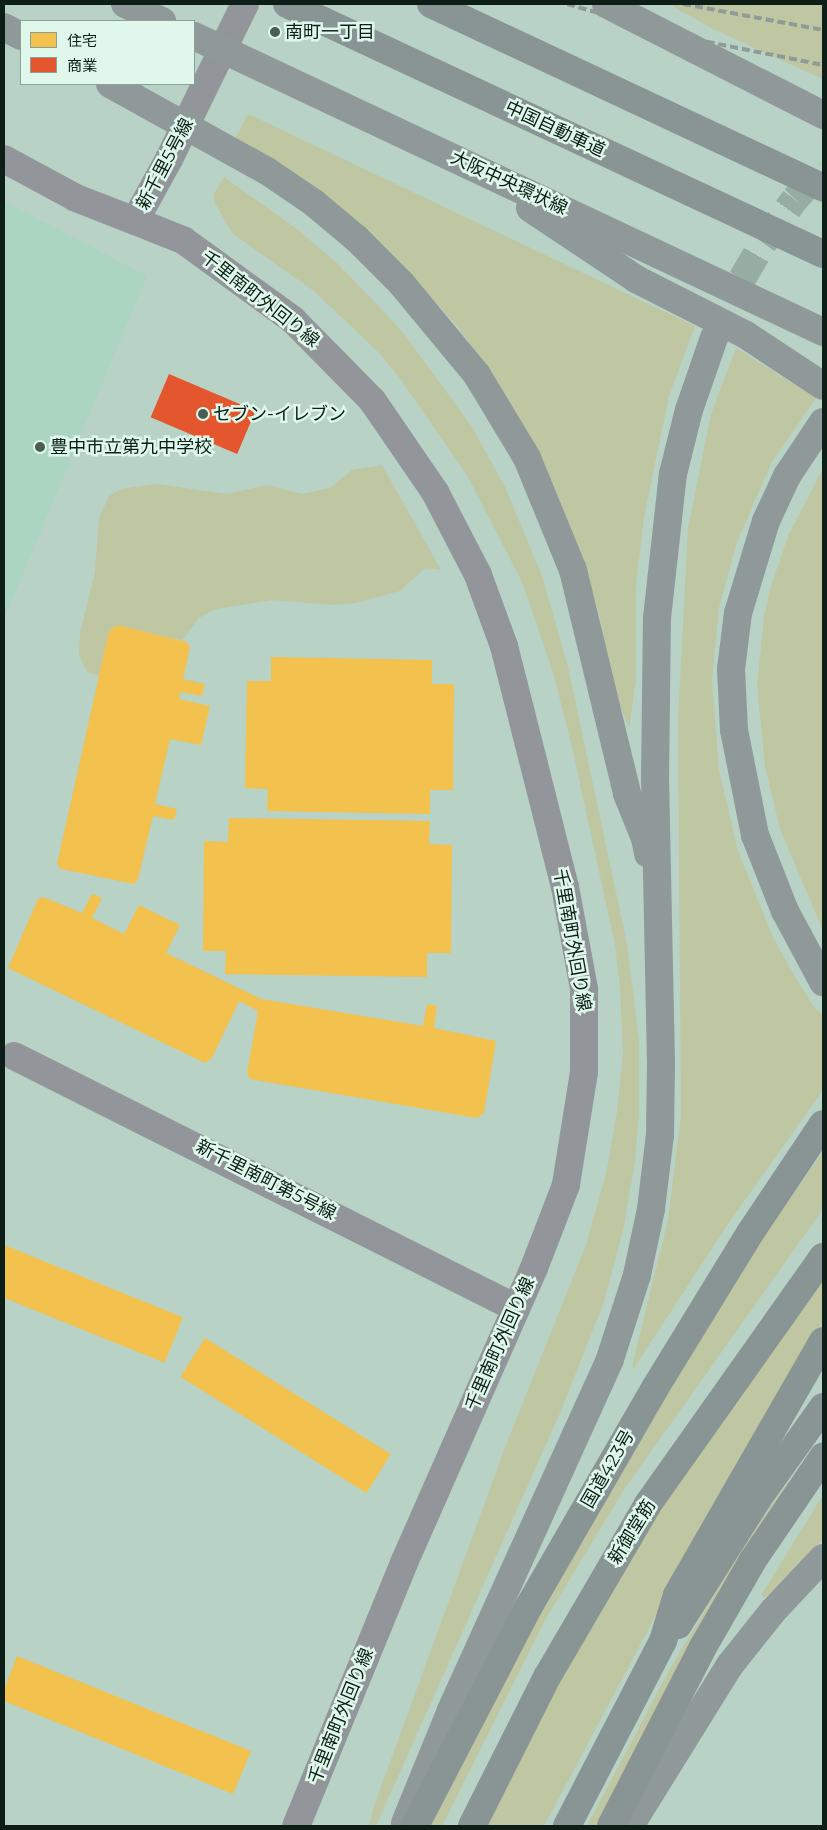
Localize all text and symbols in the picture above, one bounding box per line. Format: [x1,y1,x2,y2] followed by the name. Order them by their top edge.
[20,20,195,85] legend
[285,21,375,43] place label: 南町一丁目
[269,26,281,38] marker: 南町一丁目
[67,31,97,50] text: 住宅
[67,56,97,75] text: 商業
[501,96,609,162] street label: 中国自動車道
[132,115,198,213] street label: 新千里5号線
[447,147,571,219] street label: 大阪中央環状線
[197,246,323,352] street label: 千里南町外回り線
[213,403,346,425] place label: セブン-イレブン
[197,408,209,420] marker: セブン-イレブン
[50,436,212,458] place label: 豊中市立第九中学校
[34,441,46,453] marker: 豊中市立第九中学校
[549,867,595,1013] street label: 千里南町外回り線
[192,1135,340,1225] street label: 新千里南町第5号線
[461,1274,539,1414] street label: 千里南町外回り線
[577,1426,639,1512] street label: 国道423号
[604,1496,660,1568] street label: 新御堂筋
[304,1645,378,1787] street label: 千里南町外回り線

